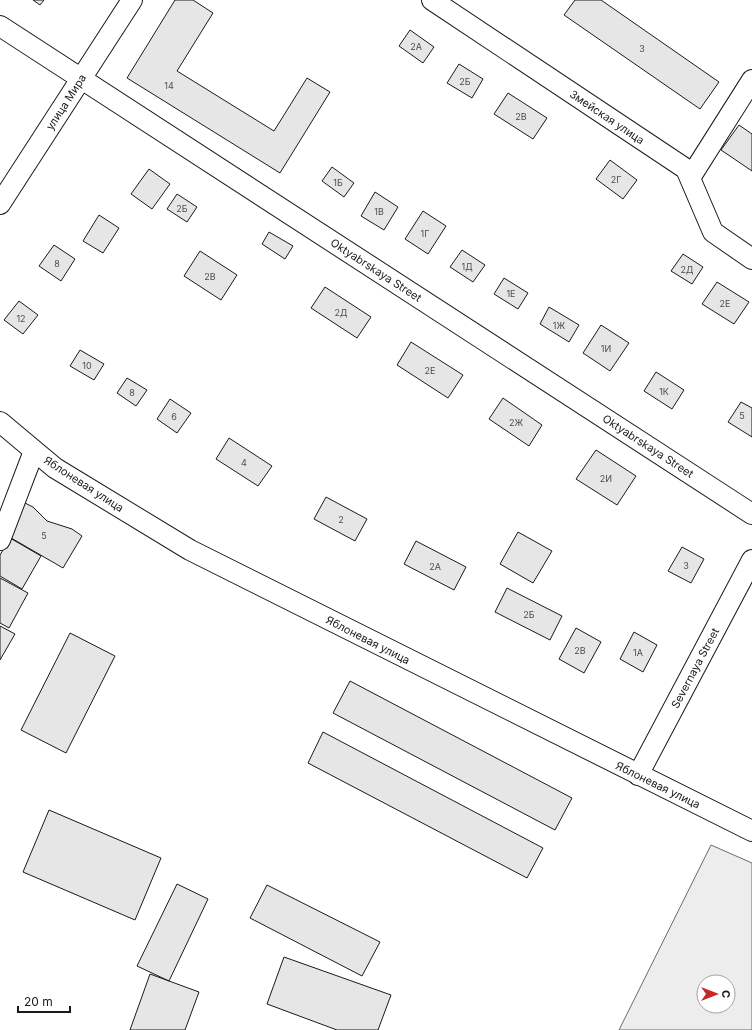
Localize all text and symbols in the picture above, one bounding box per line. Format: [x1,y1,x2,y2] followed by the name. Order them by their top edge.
[410,41,422,52] house number: 2А
[639,43,645,54] house number: 3
[43,71,89,133] street label: улица Мира
[459,76,471,87] house number: 2Б
[164,80,174,91] house number: 14
[567,87,647,147] street label: Змейская улица
[515,111,527,122] house number: 2В
[611,174,621,185] house number: 2Г
[333,177,343,188] house number: 1Б
[176,203,188,214] house number: 2Б
[374,206,384,217] house number: 1В
[421,228,429,239] house number: 1Г
[328,235,424,305] street label: Oktyabrskaya Street
[54,258,60,269] house number: 8
[461,261,473,272] house number: 1Д
[681,264,693,275] house number: 2Д
[204,271,216,282] house number: 2В
[506,288,516,299] house number: 1Е
[720,298,730,309] house number: 2Е
[335,307,347,318] house number: 2Д
[16,313,26,324] house number: 12
[553,320,566,331] house number: 1Ж
[601,343,611,354] house number: 1И
[82,360,92,371] house number: 10
[425,365,435,376] house number: 2Е
[659,386,669,397] house number: 1К
[129,387,135,398] house number: 8
[739,410,745,421] house number: 5
[171,411,177,422] house number: 6
[600,411,696,481] street label: Oktyabrskaya Street
[509,417,523,428] house number: 2Ж
[41,453,127,515] street label: Яблоневая улица
[241,457,247,468] house number: 4
[600,473,612,484] house number: 2И
[338,514,344,525] house number: 2
[41,530,47,541] house number: 5
[683,560,689,571] house number: 3
[429,561,441,572] house number: 2А
[523,609,535,620] house number: 2Б
[324,613,412,667] street label: Яблоневая улица
[668,625,722,711] street label: Severnaya Street
[574,645,586,656] house number: 2В
[633,647,643,658] house number: 1А
[613,758,703,812] street label: Яблоневая улица
[696,974,736,1014] north arrow
[18,988,70,1014] scale bar
[719,990,733,998] text: С
[24,994,53,1009] text: 20 m

